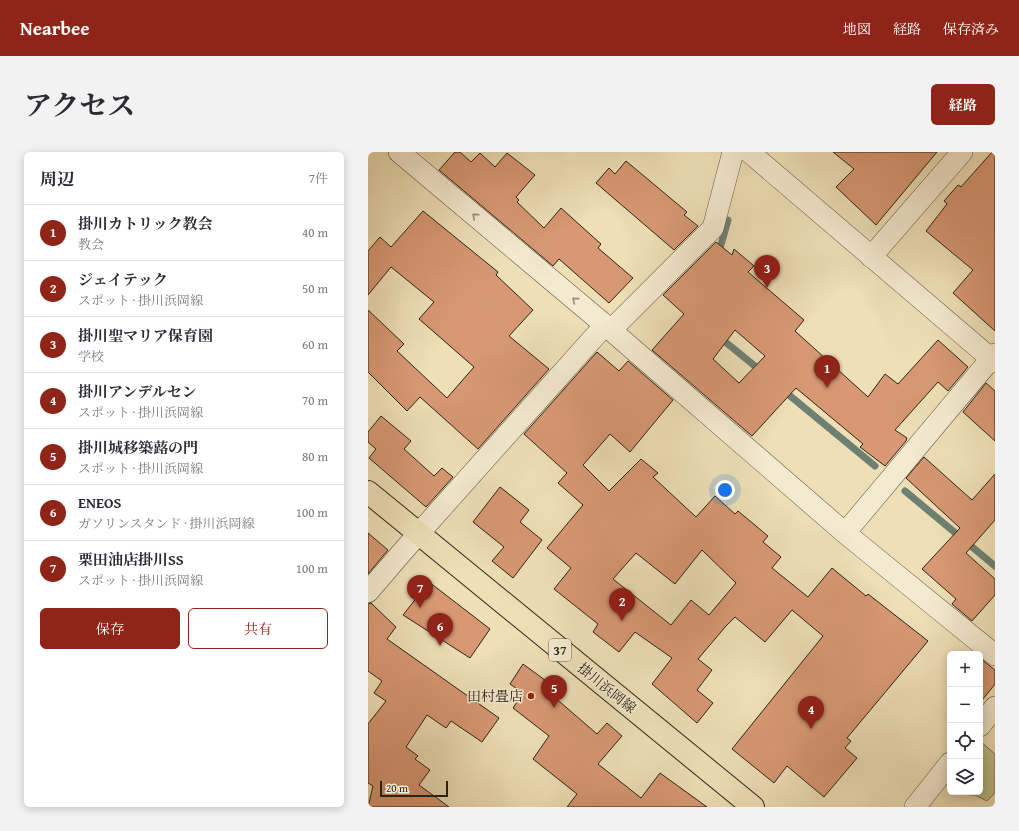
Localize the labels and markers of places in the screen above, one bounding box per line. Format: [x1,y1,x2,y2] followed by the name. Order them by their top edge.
[754,255,780,288] pin: 3
[814,355,840,388] pin: 1
[407,575,433,608] pin: 7
[609,588,635,621] pin: 2
[427,613,453,646] pin: 6
[541,675,567,708] pin: 5
[467,686,523,706] place label: 田村畳店
[526,691,536,701] marker: 田村畳店
[798,696,824,729] pin: 4

